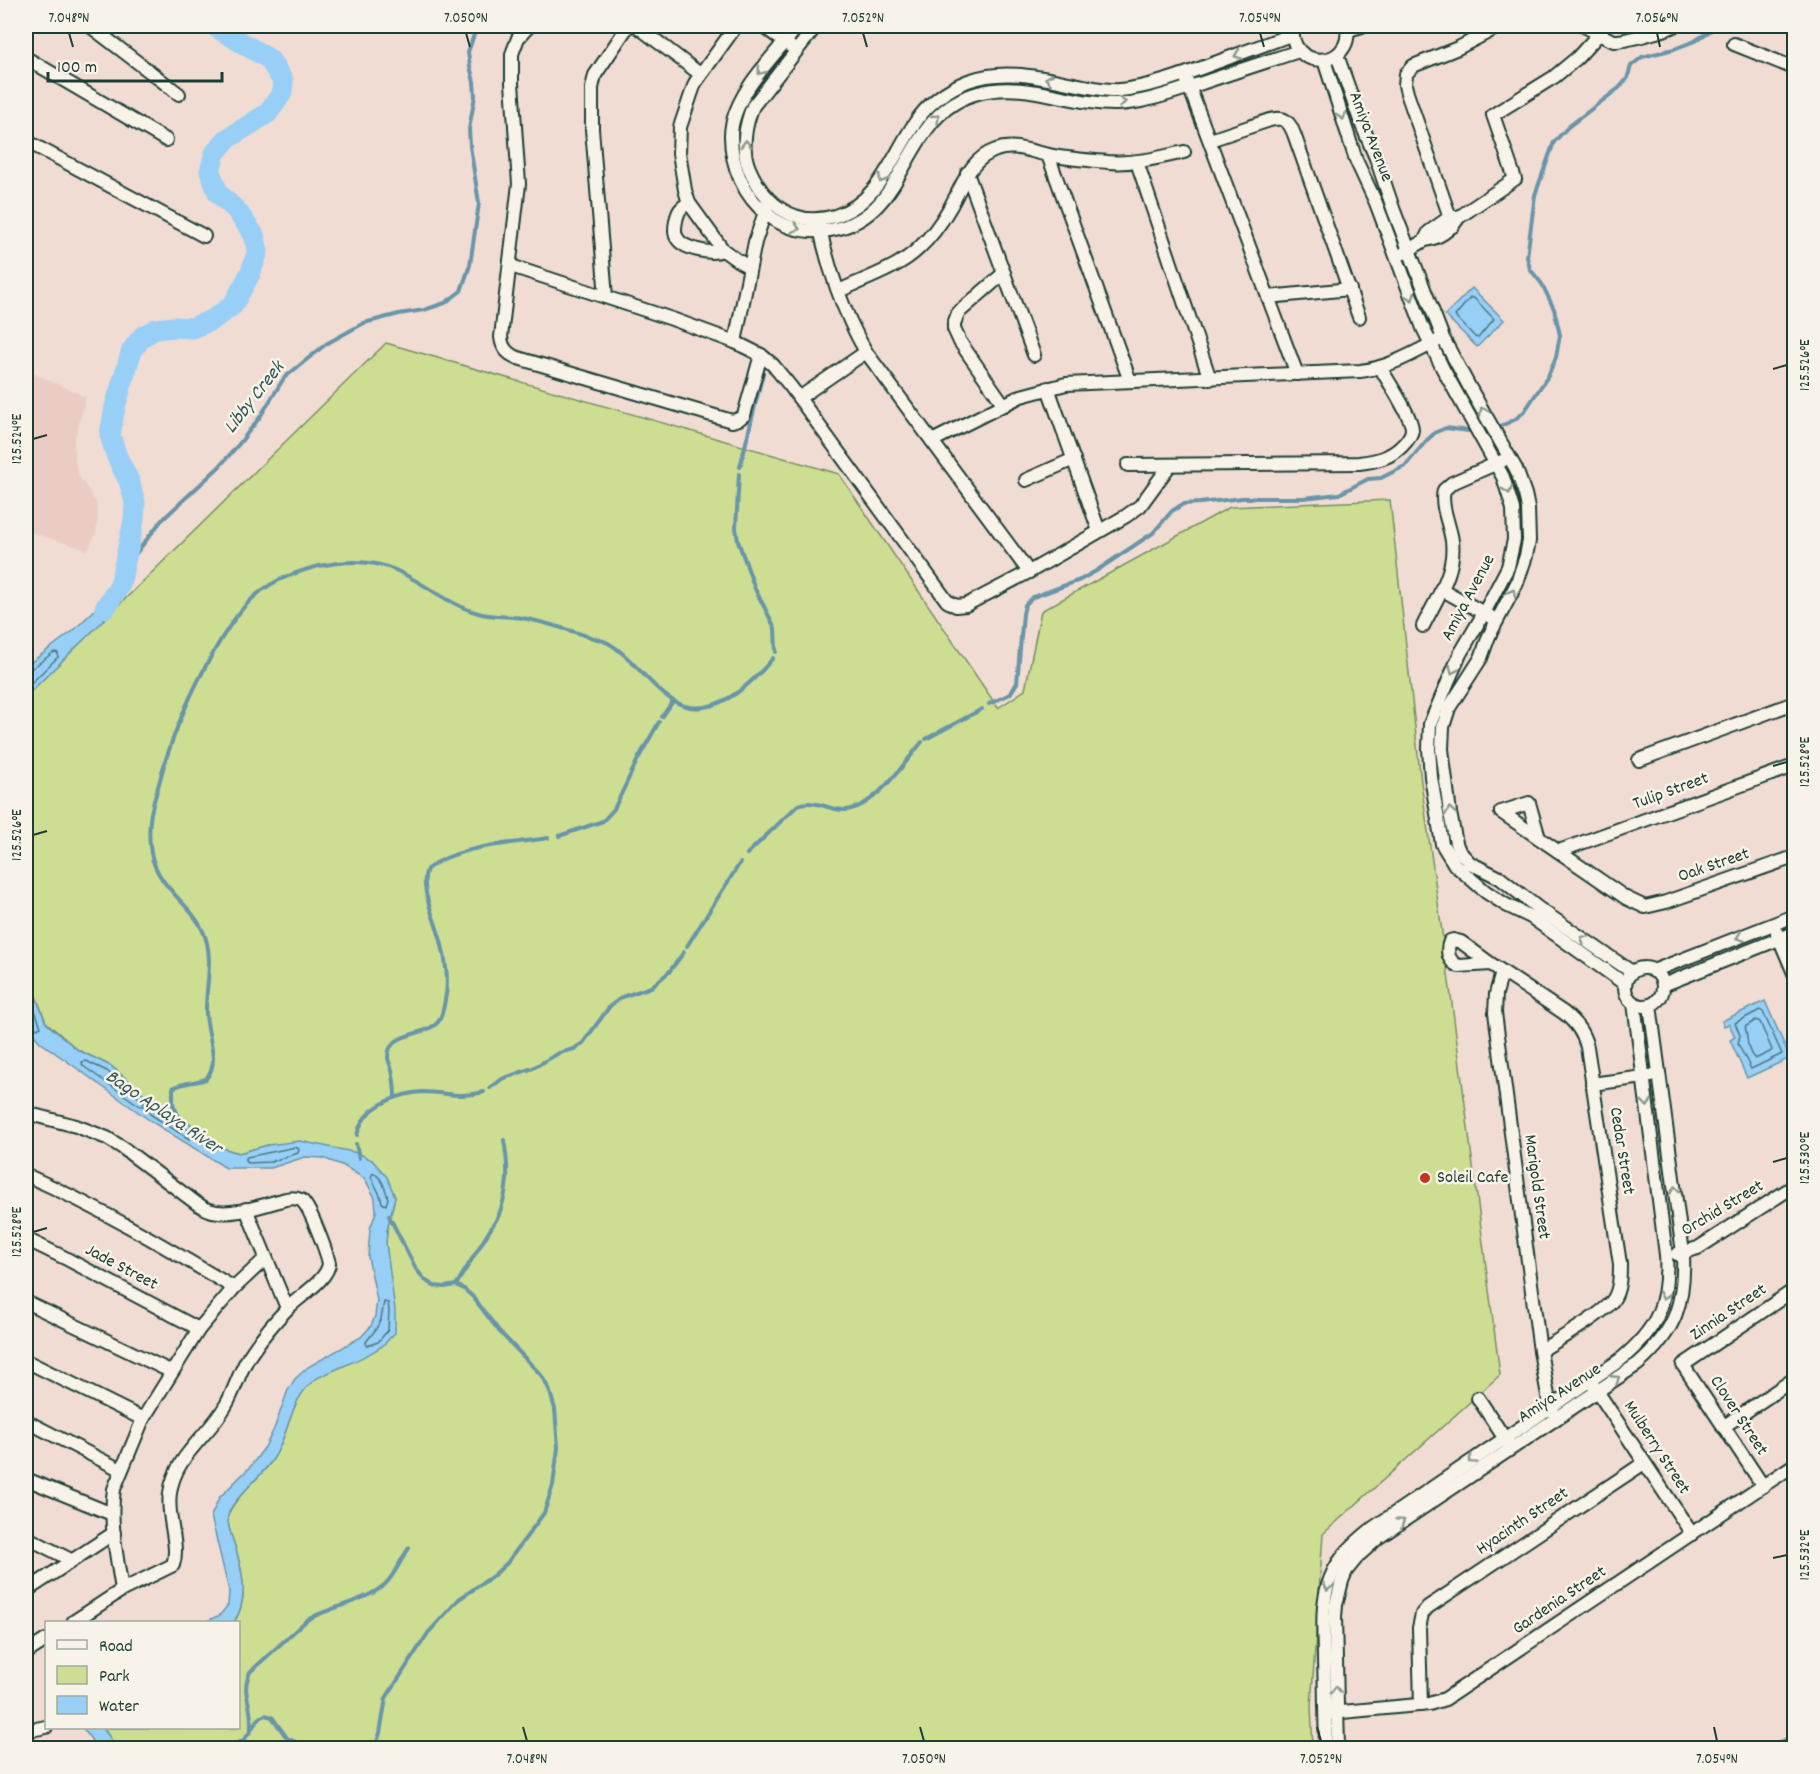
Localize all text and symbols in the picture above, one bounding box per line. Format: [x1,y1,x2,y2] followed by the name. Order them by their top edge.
[49,8,89,30] text: 7.048°N
[444,8,488,30] text: 7.050°N
[842,8,884,30] text: 7.052°N
[1239,8,1281,30] text: 7.054°N
[1636,8,1678,30] text: 7.056°N
[48,45,222,83] scale bar
[1233,47,1244,60] one-way arrow
[57,56,97,81] text: 100 m
[757,64,768,75] one-way arrow
[1044,73,1054,86] one-way arrow
[1341,88,1399,186] street label: Amiya Avenue
[1117,96,1126,109] one-way arrow
[1335,110,1347,121] one-way arrow
[929,114,940,125] one-way arrow
[740,140,752,149] one-way arrow
[877,173,889,183] one-way arrow
[791,221,801,234] one-way arrow
[1404,292,1417,302] one-way arrow
[1795,339,1817,391] text: 125.526°E
[218,355,293,440] water label: Libby Creek
[1479,407,1491,417] one-way arrow
[7,414,29,464] text: 125.524°E
[1501,484,1513,495] one-way arrow
[1436,550,1502,646] street label: Amiya Avenue
[1505,588,1516,599] one-way arrow
[1448,663,1460,674] one-way arrow
[1795,737,1817,787] text: 125.528°E
[1630,767,1713,817] street label: Tulip Street
[1444,807,1456,816] one-way arrow
[7,809,29,861] text: 125.526°E
[1675,842,1753,890] street label: Oak Street
[1735,930,1746,942] one-way arrow
[1580,935,1591,946] one-way arrow
[99,1064,229,1164] water label: Bago Aplaya River
[1640,1099,1652,1108] one-way arrow
[1602,1105,1640,1197] street label: Cedar Street
[1795,1131,1817,1184] text: 125.530°E
[1516,1133,1556,1241] street label: Marigold Street
[1437,1166,1509,1191] place label: Soleil Cafe
[1418,1171,1432,1185] marker: Soleil Cafe
[1677,1174,1769,1243] street label: Orchid Street
[1669,1185,1681,1195] one-way arrow
[7,1207,29,1257] text: 125.528°E
[80,1238,162,1298] street label: Jade Street
[1686,1278,1773,1348] street label: Zinnia Street
[1658,1291,1671,1301] one-way arrow
[1514,1358,1607,1430] street label: Amiya Avenue
[1703,1371,1773,1461] street label: Clover Street
[1609,1375,1620,1386] one-way arrow
[1616,1396,1696,1500] street label: Mulberry Street
[1468,1453,1478,1465] one-way arrow
[1472,1482,1574,1562] street label: Hyacinth Street
[1394,1518,1405,1529] one-way arrow
[1795,1529,1817,1581] text: 125.532°E
[1508,1560,1612,1642] street label: Gardenia Street
[1323,1581,1336,1591] one-way arrow
[45,1621,240,1729] legend
[99,1635,133,1660] text: Road
[99,1665,130,1690] text: Park
[1330,1686,1342,1695] one-way arrow
[99,1695,139,1720] text: Water
[507,1749,547,1771] text: 7.048°N
[902,1749,946,1771] text: 7.050°N
[1300,1749,1342,1771] text: 7.052°N
[1696,1749,1738,1771] text: 7.054°N

